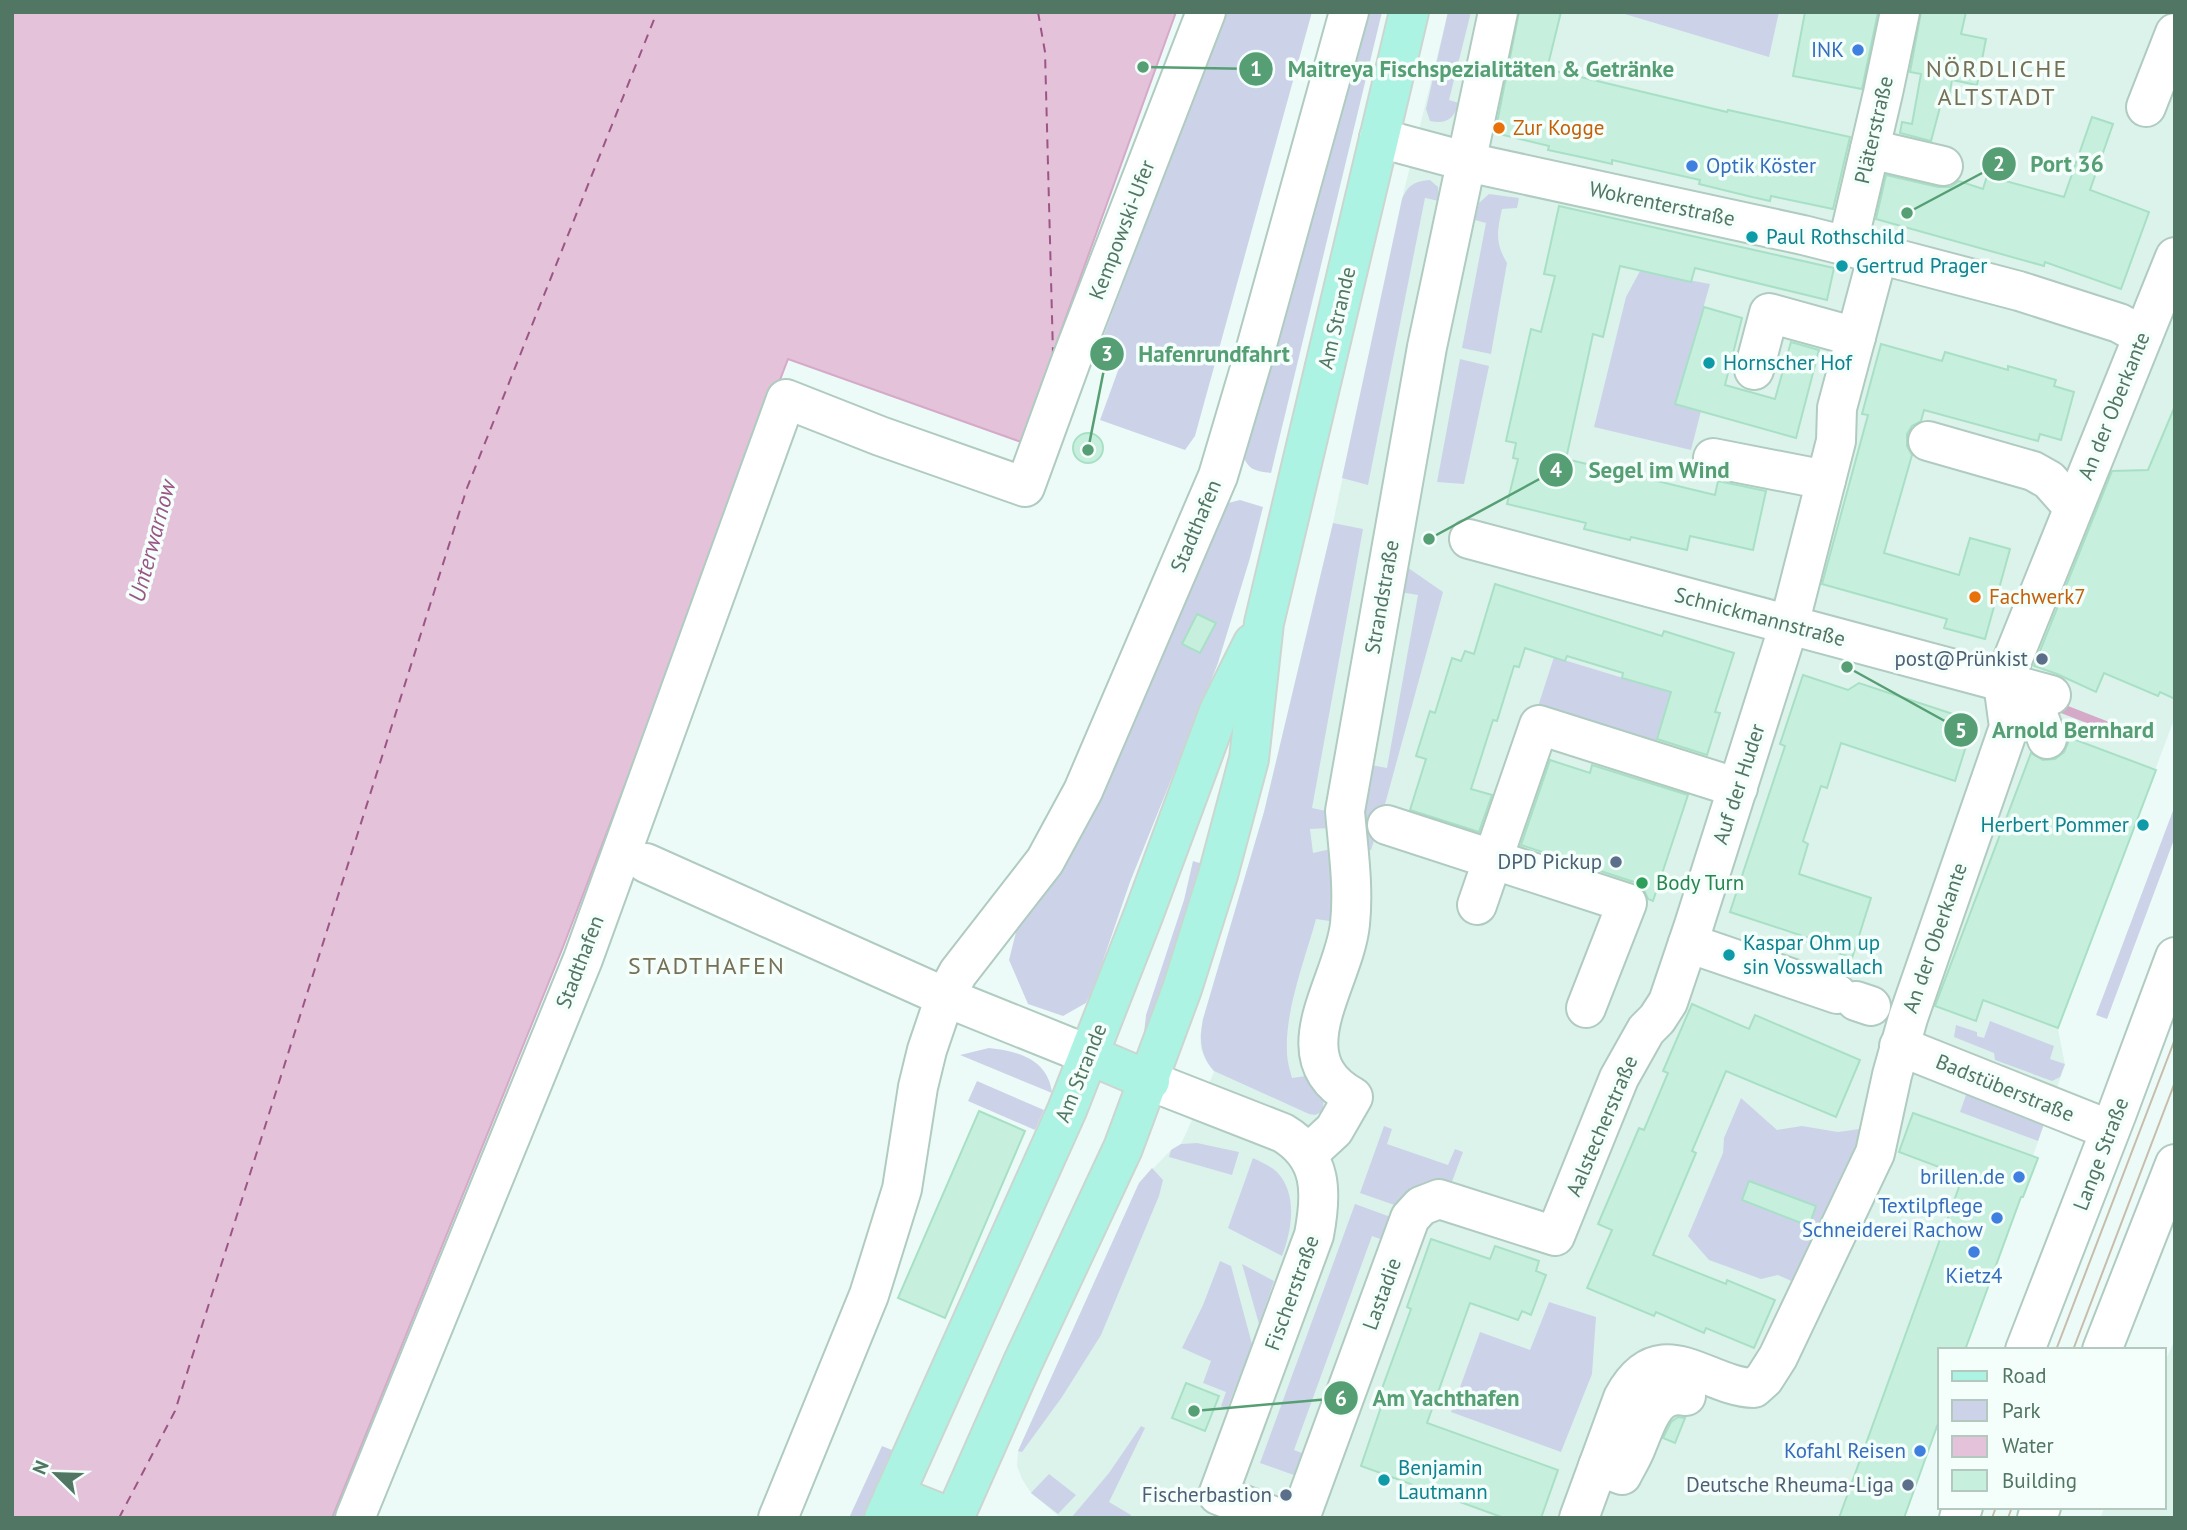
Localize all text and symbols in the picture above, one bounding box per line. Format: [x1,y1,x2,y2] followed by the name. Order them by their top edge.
[1811,36,1844,63] place label: INK
[1850,42,1866,58] marker: INK
[1239,47,1689,91] callout: Maitreya Fischspezialitäten & Getränke
[1926,53,2068,112] district label: NÖRDLICHE ALTSTADT
[1288,54,1674,83] text: Maitreya Fischspezialitäten & Getränke
[1250,55,1262,82] text: 1
[1848,73,1899,186] street label: Pläterstraße
[1513,114,1604,141] place label: Zur Kogge
[1491,120,1507,136] marker: Zur Kogge
[1982,142,2118,186] callout: Port 36
[2030,149,2104,178] text: Port 36
[1993,150,2005,177] text: 2
[1706,152,1816,179] place label: Optik Köster
[1083,156,1161,303] street label: Kempowski-Ufer
[1684,158,1700,174] marker: Optik Köster
[1587,175,1738,232] street label: Wokrenterstraße
[1766,223,1905,250] place label: Paul Rothschild
[1744,229,1760,245] marker: Paul Rothschild
[1856,252,1987,279] place label: Gertrud Prager
[1834,258,1850,274] marker: Gertrud Prager
[1312,264,1361,372] street label: Am Strande
[2072,328,2155,484] street label: An der Oberkante
[1090,332,1304,376] callout: Hafenrundfahrt
[1138,339,1290,368] text: Hafenrundfahrt
[1101,340,1113,367] text: 3
[1723,349,1853,376] place label: Hornscher Hof
[1701,355,1717,371] marker: Hornscher Hof
[1539,448,1744,492] callout: Segel im Wind
[1588,455,1730,484] text: Segel im Wind
[1550,456,1562,483] text: 4
[121,475,182,605] water label: Unterwarnow
[1164,476,1227,576] street label: Stadthafen
[1358,538,1405,656] street label: Strandstraße
[1672,581,1849,652] street label: Schnickmannstraße
[1989,583,2086,610] place label: Fachwerk7
[1967,589,1983,605] marker: Fachwerk7
[1894,645,2028,672] place label: post@Prünkist
[2034,651,2050,667] marker: post@Prünkist
[1943,708,2168,752] callout: Arnold Bernhard
[1992,715,2154,744] text: Arnold Bernhard
[1955,717,1967,744] text: 5
[1706,720,1771,848] street label: Auf der Huder
[1980,811,2129,838] place label: Herbert Pommer
[2135,817,2151,833] marker: Herbert Pommer
[1498,848,1602,875] place label: DPD Pickup
[1608,854,1624,870] marker: DPD Pickup
[1896,859,1973,1017] street label: An der Oberkante
[1656,869,1744,896] place label: Body Turn
[1634,875,1650,891] marker: Body Turn
[549,911,610,1012] street label: Stadthafen
[1743,929,1883,980] place label: Kaspar Ohm up sin Vosswallach
[1721,947,1737,963] marker: Kaspar Ohm up sin Vosswallach
[628,950,786,981] district label: STADTHAFEN
[1048,1019,1113,1126] street label: Am Strande
[1932,1047,2078,1128] street label: Badstüberstraße
[1560,1051,1643,1200] street label: Aalstecherstraße
[2067,1094,2134,1214] street label: Lange Straße
[1920,1163,2005,1190] place label: brillen.de
[2011,1169,2027,1185] marker: brillen.de
[1802,1192,1984,1243] place label: Textilpflege Schneiderei Rachow
[1989,1210,2005,1226] marker: Textilpflege Schneiderei Rachow
[1258,1231,1325,1354] street label: Fischerstraße
[1966,1244,1982,1260] marker: Kietz4
[1356,1254,1407,1334] street label: Lastadie
[1945,1262,2003,1289] place label: Kietz4
[1938,1348,2166,1509] legend
[2002,1362,2046,1389] text: Road
[1324,1376,1534,1420] callout: Am Yachthafen
[1373,1383,1519,1412] text: Am Yachthafen
[1335,1385,1347,1412] text: 6
[2002,1397,2041,1424] text: Park
[2002,1432,2054,1459] text: Water
[1784,1437,1906,1464] place label: Kofahl Reisen
[21,1439,91,1509] north arrow
[1912,1443,1928,1459] marker: Kofahl Reisen
[1398,1454,1488,1505] place label: Benjamin Lautmann
[27,1457,54,1478] text: N
[2002,1467,2077,1494] text: Building
[1686,1471,1894,1498] place label: Deutsche Rheuma-Liga
[1376,1472,1392,1488] marker: Benjamin Lautmann
[1900,1477,1916,1493] marker: Deutsche Rheuma-Liga
[1142,1481,1272,1508] place label: Fischerbastion
[1278,1487,1294,1503] marker: Fischerbastion

